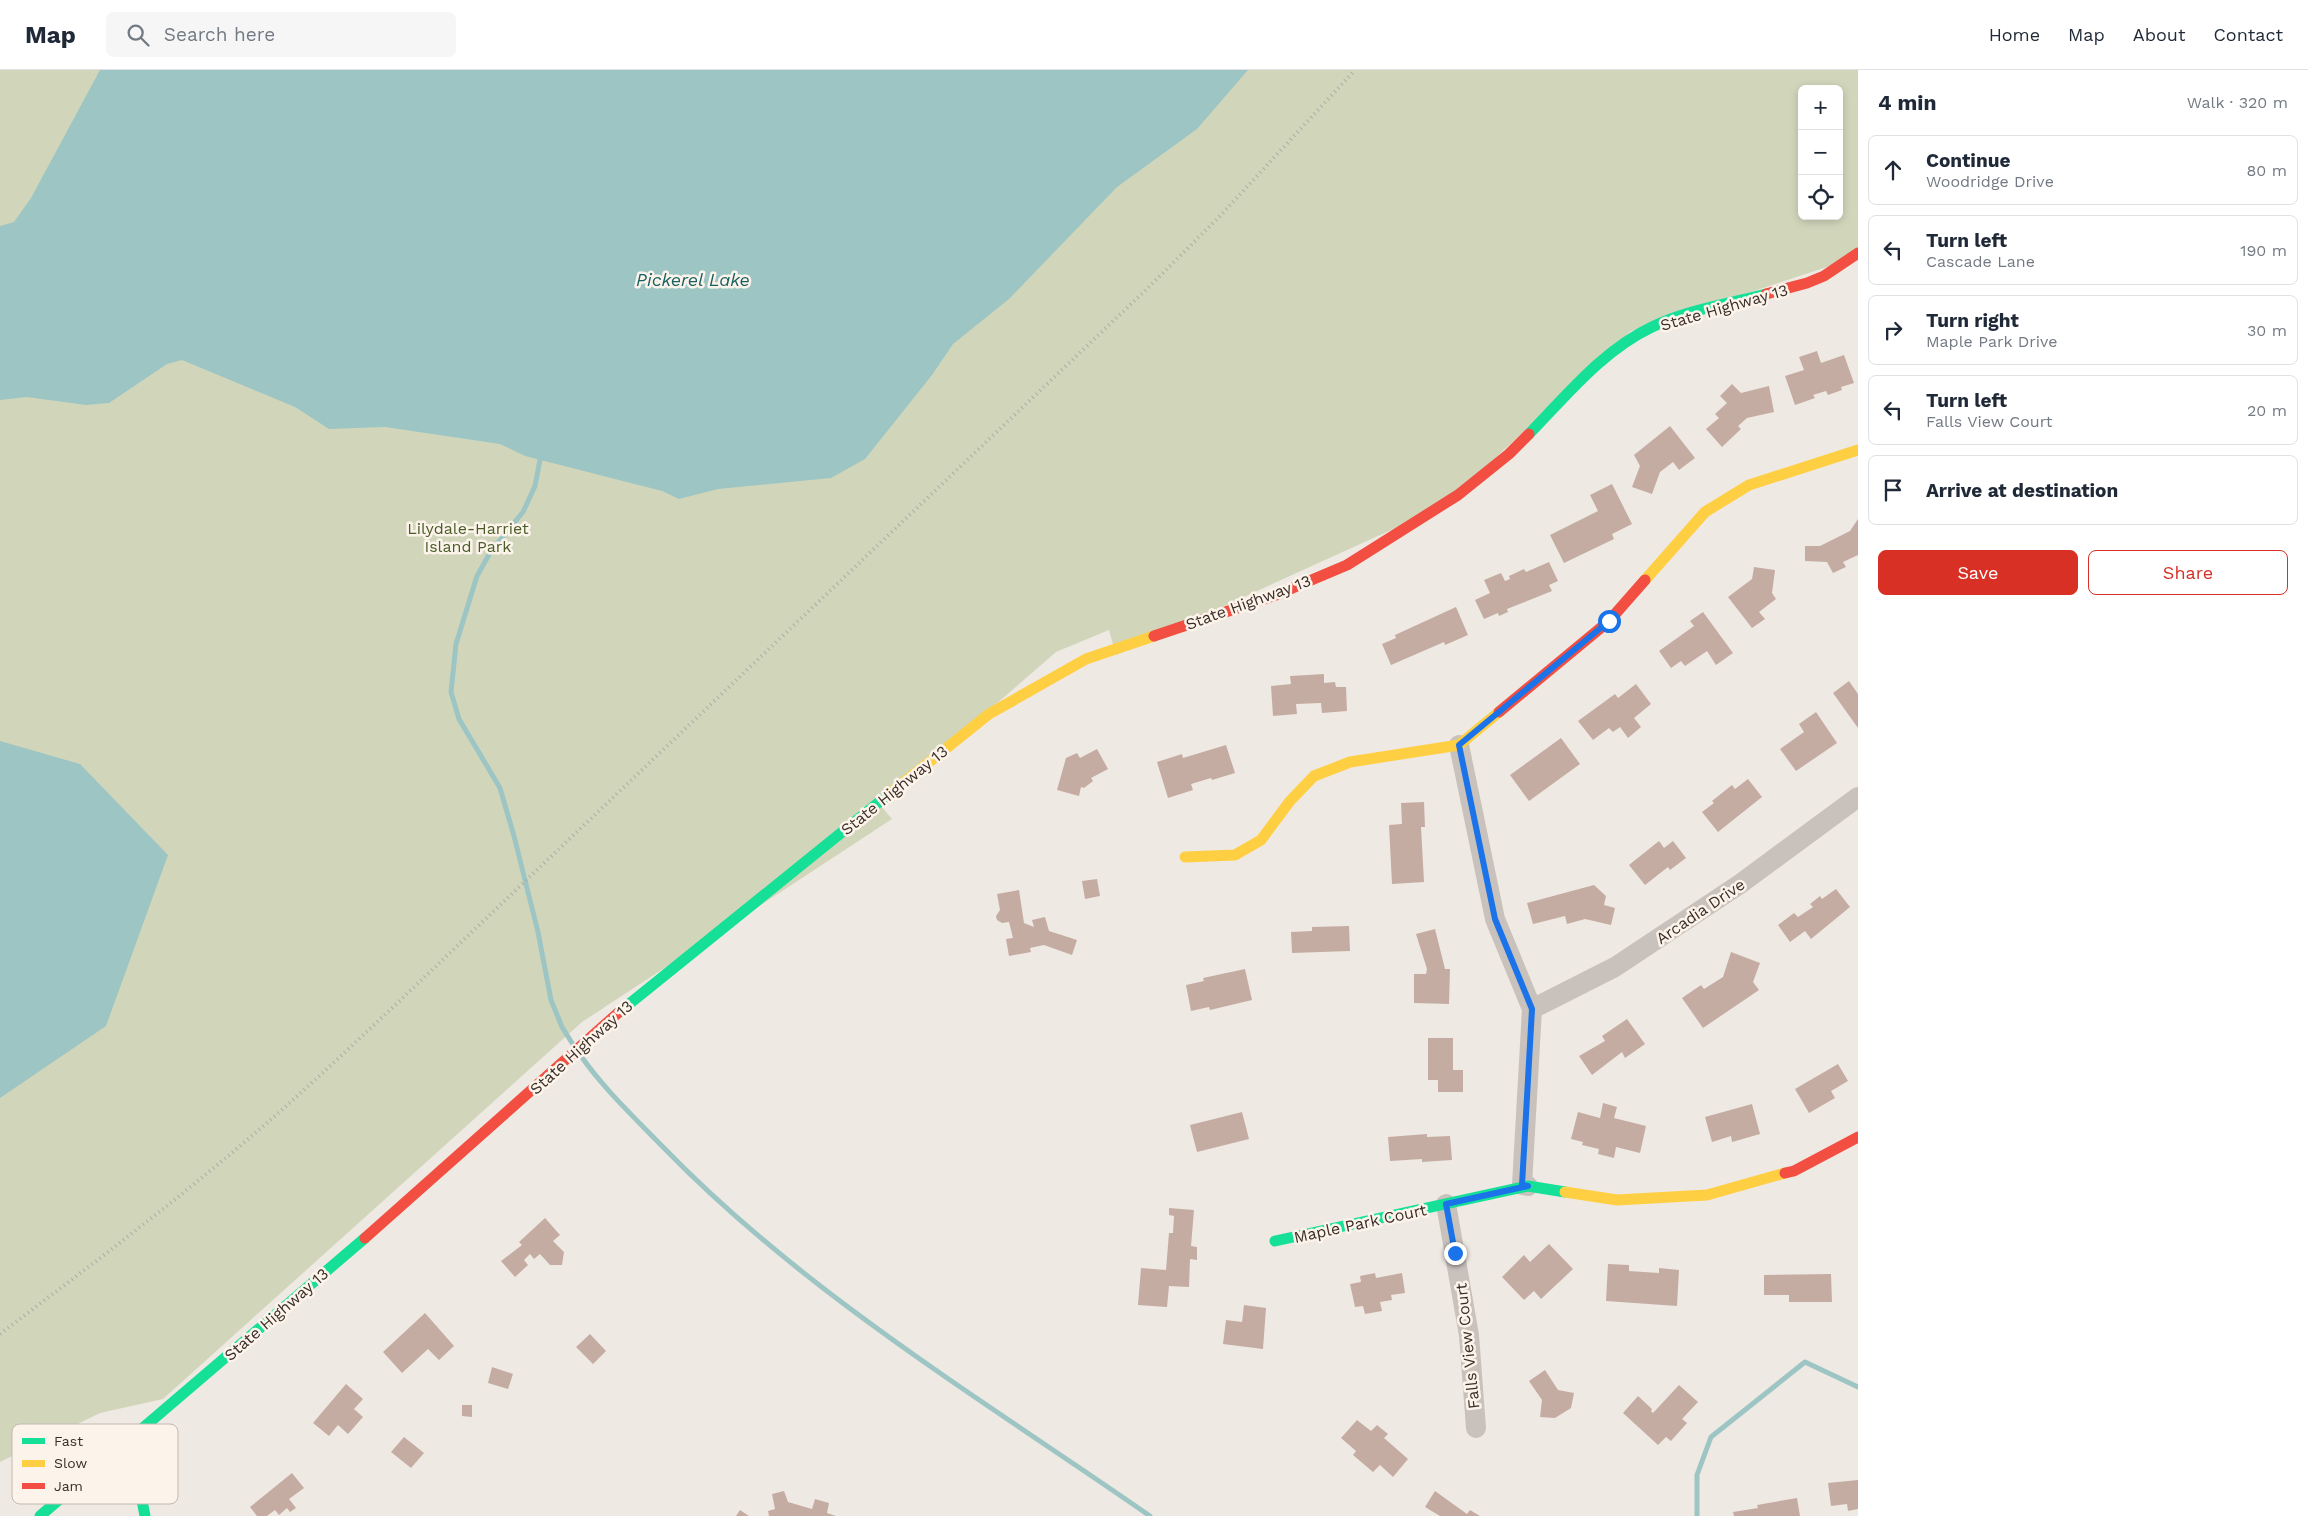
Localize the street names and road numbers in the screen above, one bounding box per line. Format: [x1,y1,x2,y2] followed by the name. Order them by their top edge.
[1658,280,1790,335] street label: State Highway 13
[1183,571,1313,634] street label: State Highway 13
[837,742,951,839] street label: State Highway 13
[1652,875,1748,948] street label: Arcadia Drive
[526,996,637,1099] street label: State Highway 13
[1292,1200,1428,1247] street label: Maple Park Court
[220,1264,332,1365] street label: State Highway 13
[1451,1282,1484,1410] street label: Falls View Court

